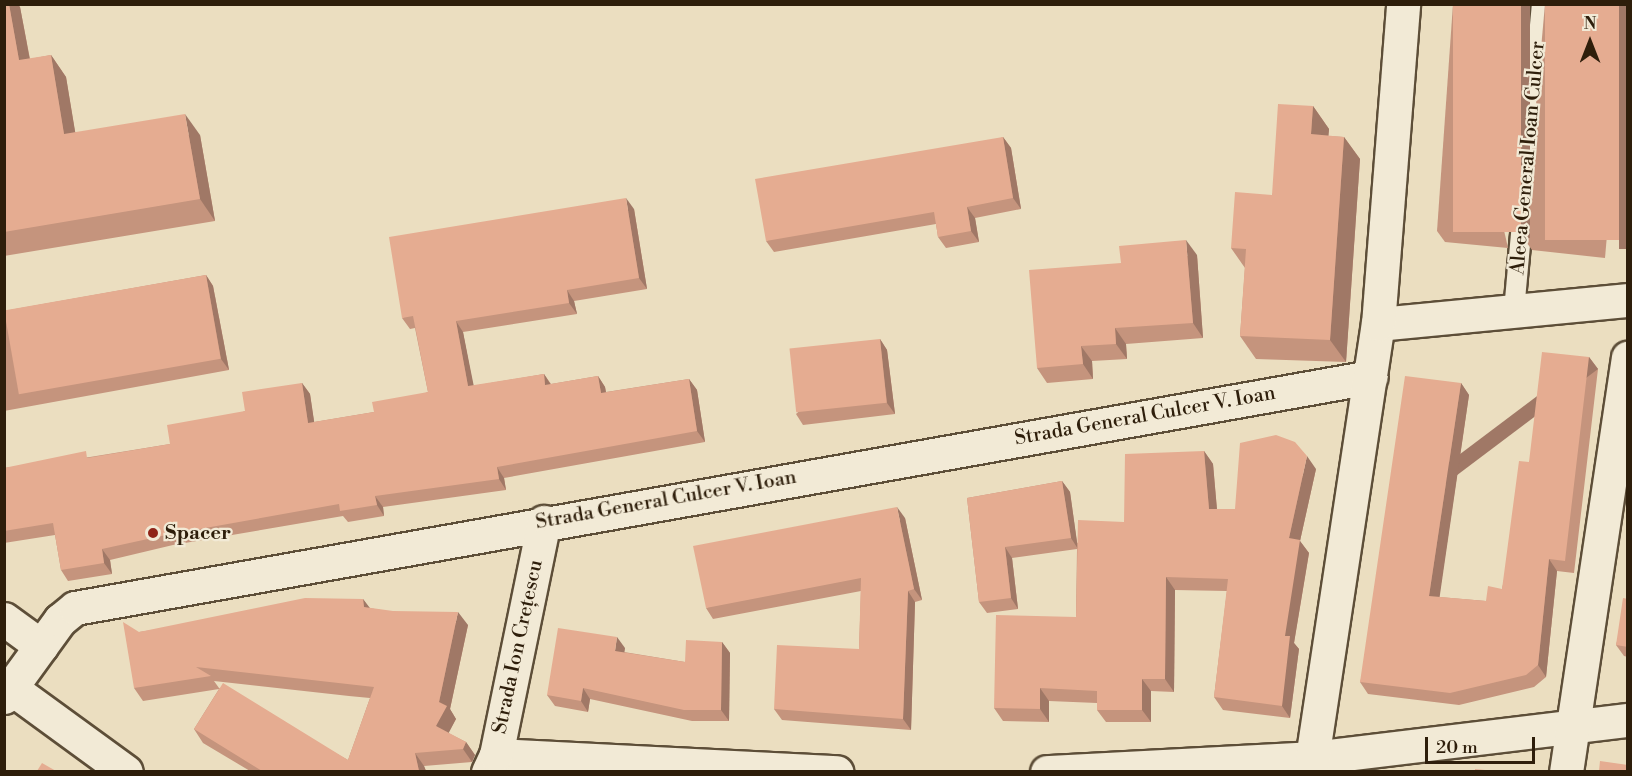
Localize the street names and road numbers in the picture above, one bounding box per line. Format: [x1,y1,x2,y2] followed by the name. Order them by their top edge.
[1506,40,1550,276] street label: Aleea General Ioan Culcer
[1013,381,1277,451] street label: Strada General Culcer V. Ioan
[534,465,798,535] street label: Strada General Culcer V. Ioan
[488,558,548,736] street label: Strada Ion Crețescu

